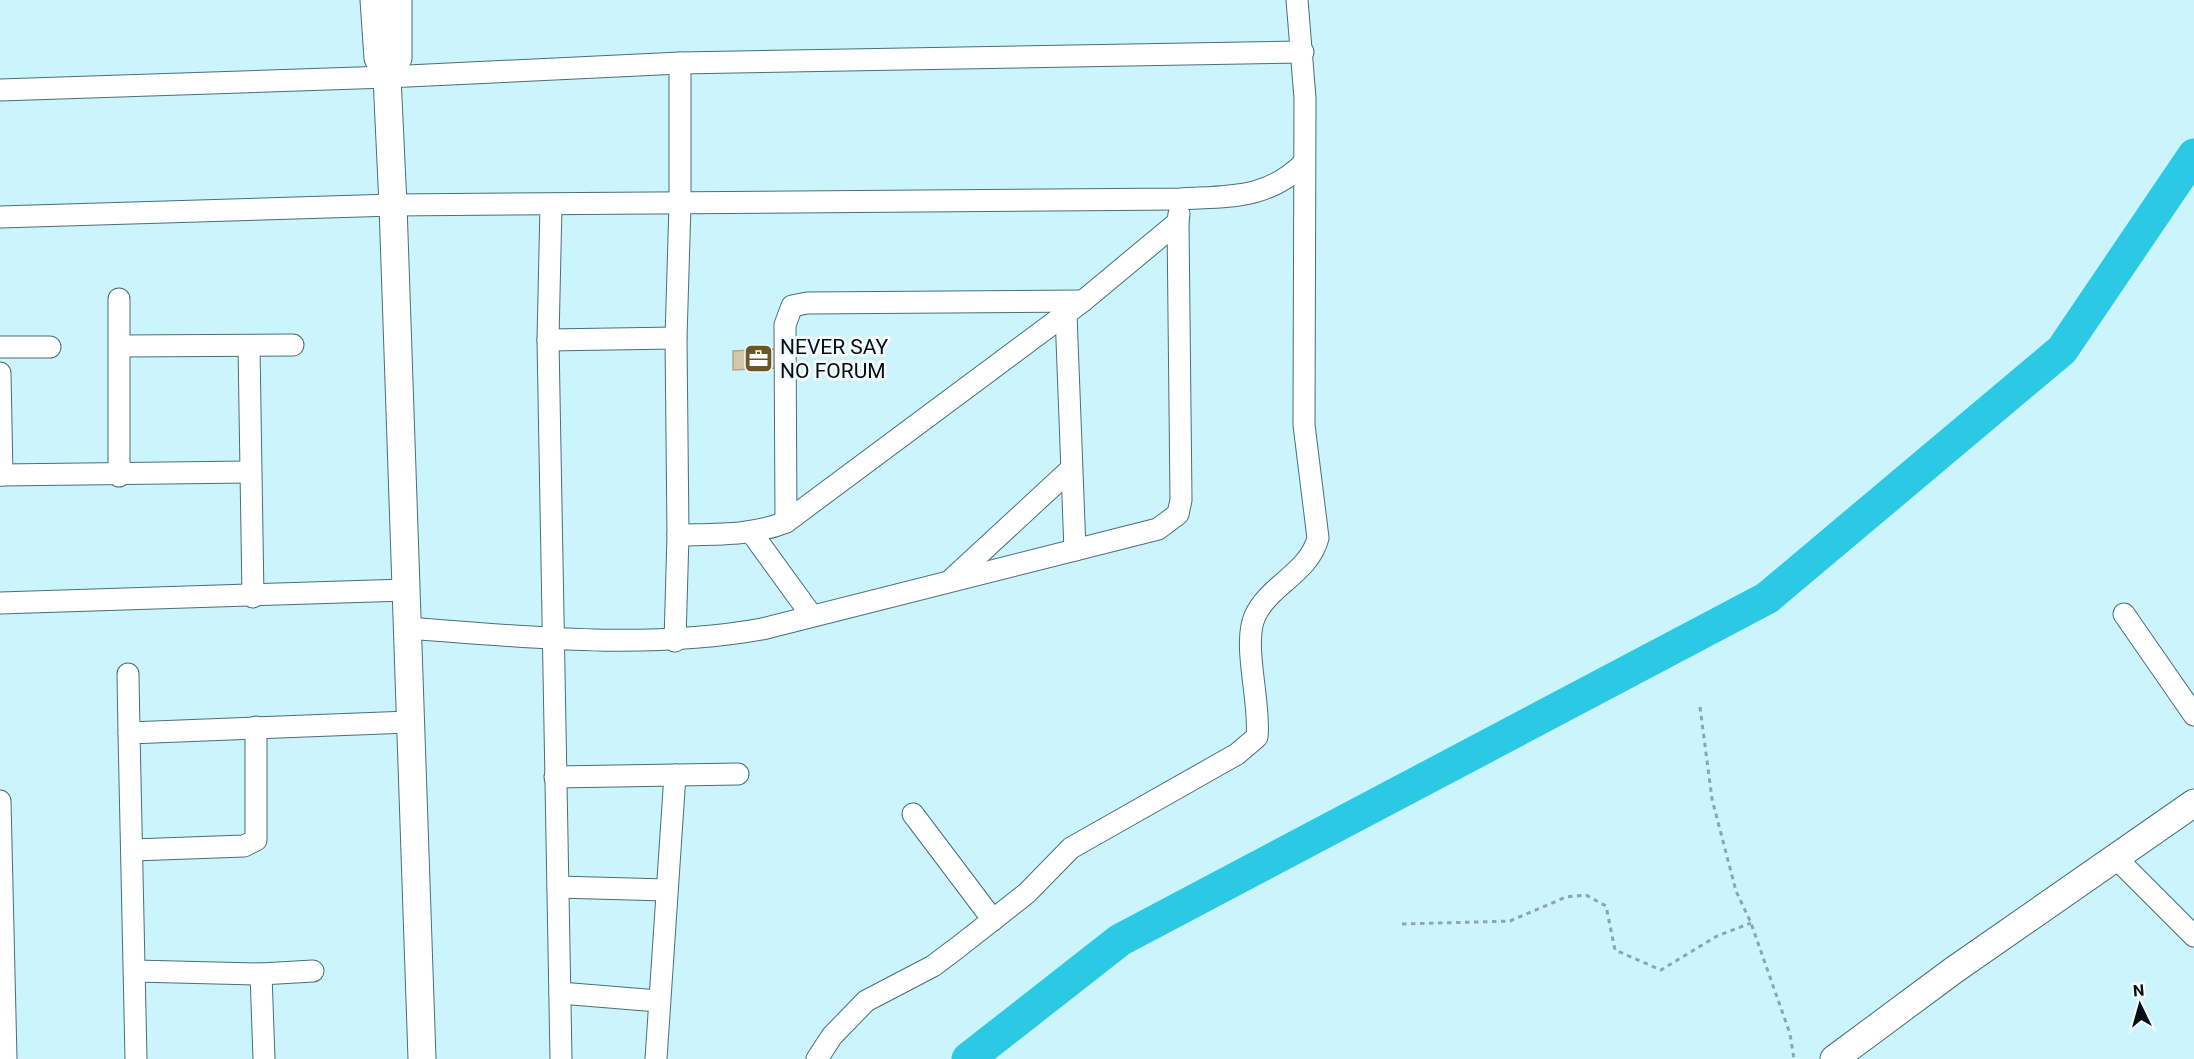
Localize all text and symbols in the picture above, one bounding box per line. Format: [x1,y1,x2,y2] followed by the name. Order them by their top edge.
[780,335,889,383] place label: NEVER SAY NO FORUM
[743,343,775,375] office icon: NEVER SAY NO FORUM
[2110,975,2170,1035] north arrow
[2132,981,2145,1001] text: N

